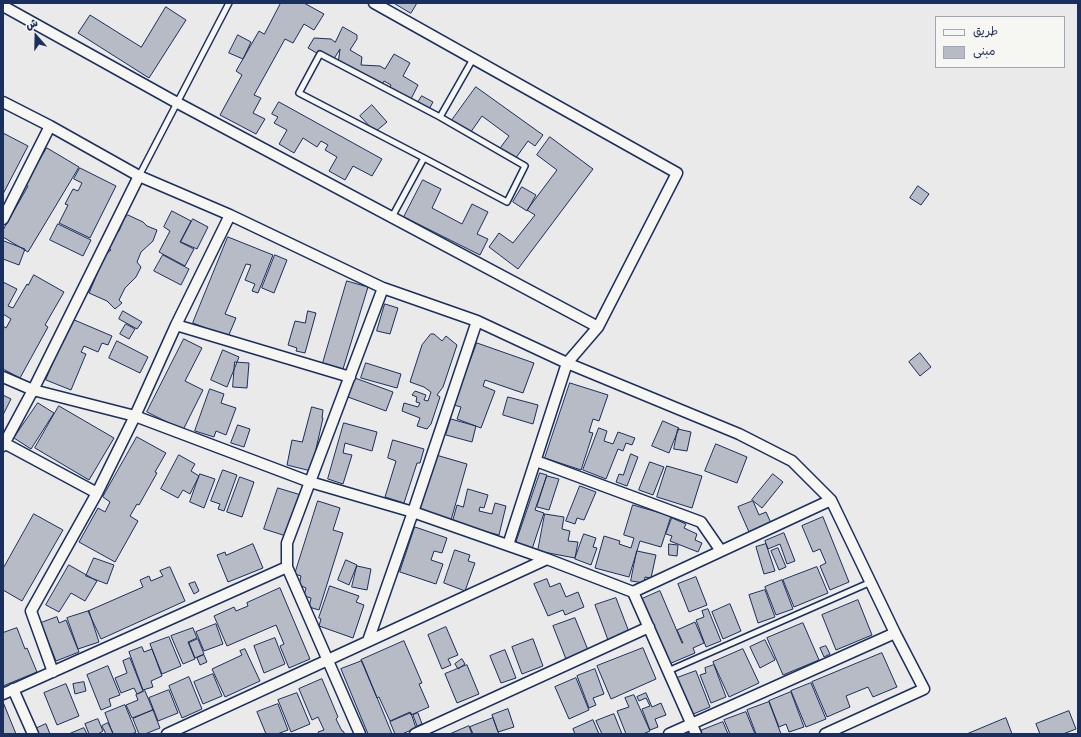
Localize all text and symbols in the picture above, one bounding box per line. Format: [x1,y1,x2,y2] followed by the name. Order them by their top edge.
[23,15,40,33] text: ش
[16,16,56,56] north arrow
[935,16,1065,68] legend
[973,23,998,40] text: طريق
[973,43,996,60] text: مبنى

